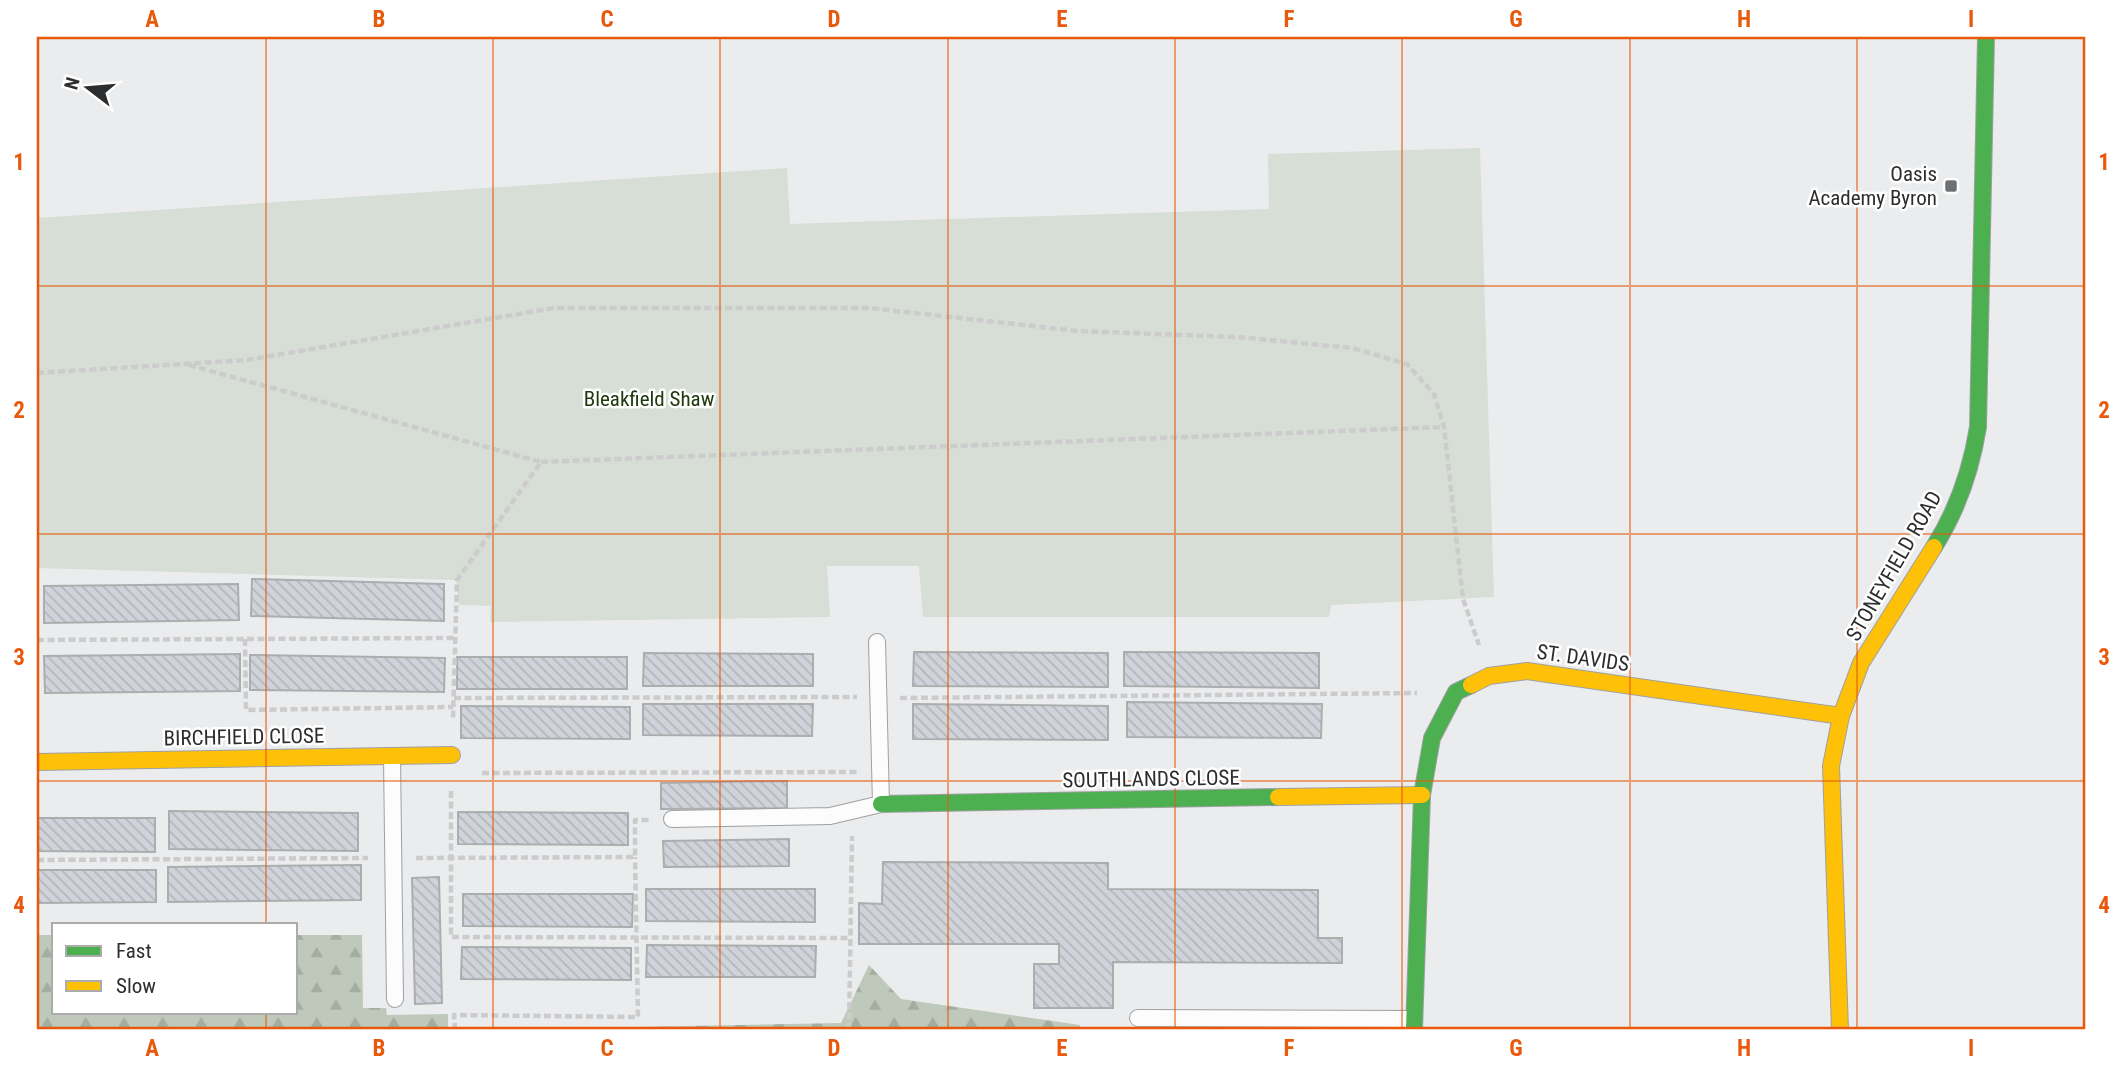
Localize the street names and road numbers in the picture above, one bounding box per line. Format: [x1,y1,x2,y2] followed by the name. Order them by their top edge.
[1841,487,1947,645] street label: STONEYFIELD ROAD
[1535,640,1631,676] street label: ST. DAVIDS
[164,724,324,750] street label: BIRCHFIELD CLOSE
[1062,765,1240,793] street label: SOUTHLANDS CLOSE

